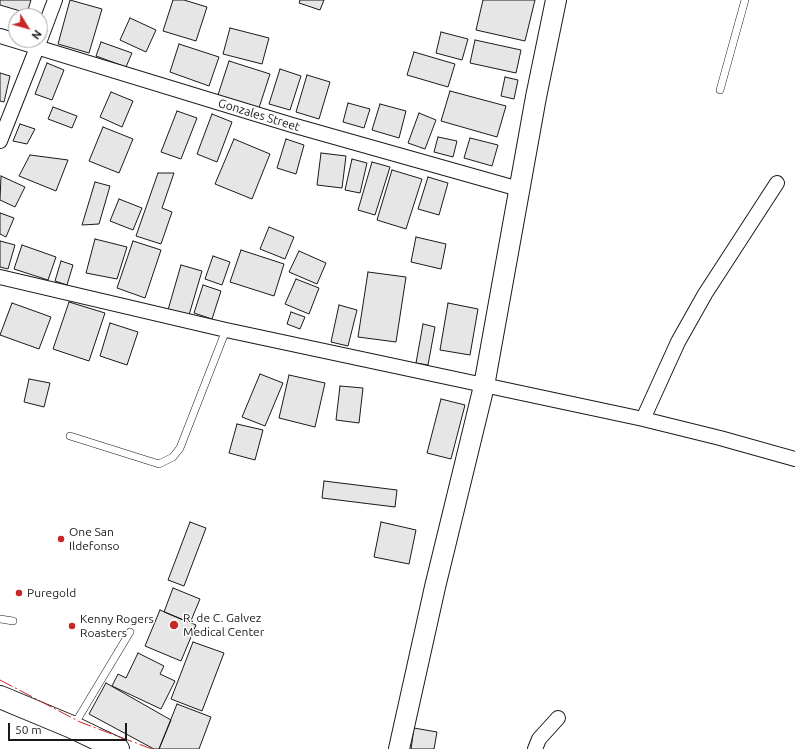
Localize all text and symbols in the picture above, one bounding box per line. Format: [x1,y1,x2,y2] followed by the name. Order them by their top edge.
[8,8,48,48] north arrow
[30,28,44,42] text: N
[216,96,302,134] street label: Gonzales Street
[69,525,120,553] place label: One San Ildefonso
[56,534,66,544] marker: One San Ildefonso
[27,586,76,600] place label: Puregold
[14,588,24,598] marker: Puregold
[183,611,264,639] place label: R. de C. Galvez Medical Center
[80,612,154,640] place label: Kenny Rogers Roasters
[168,619,180,631] marker: R. de C. Galvez Medical Center
[67,621,77,631] marker: Kenny Rogers Roasters
[10,715,129,741] scale bar
[15,723,42,736] text: 50 m

